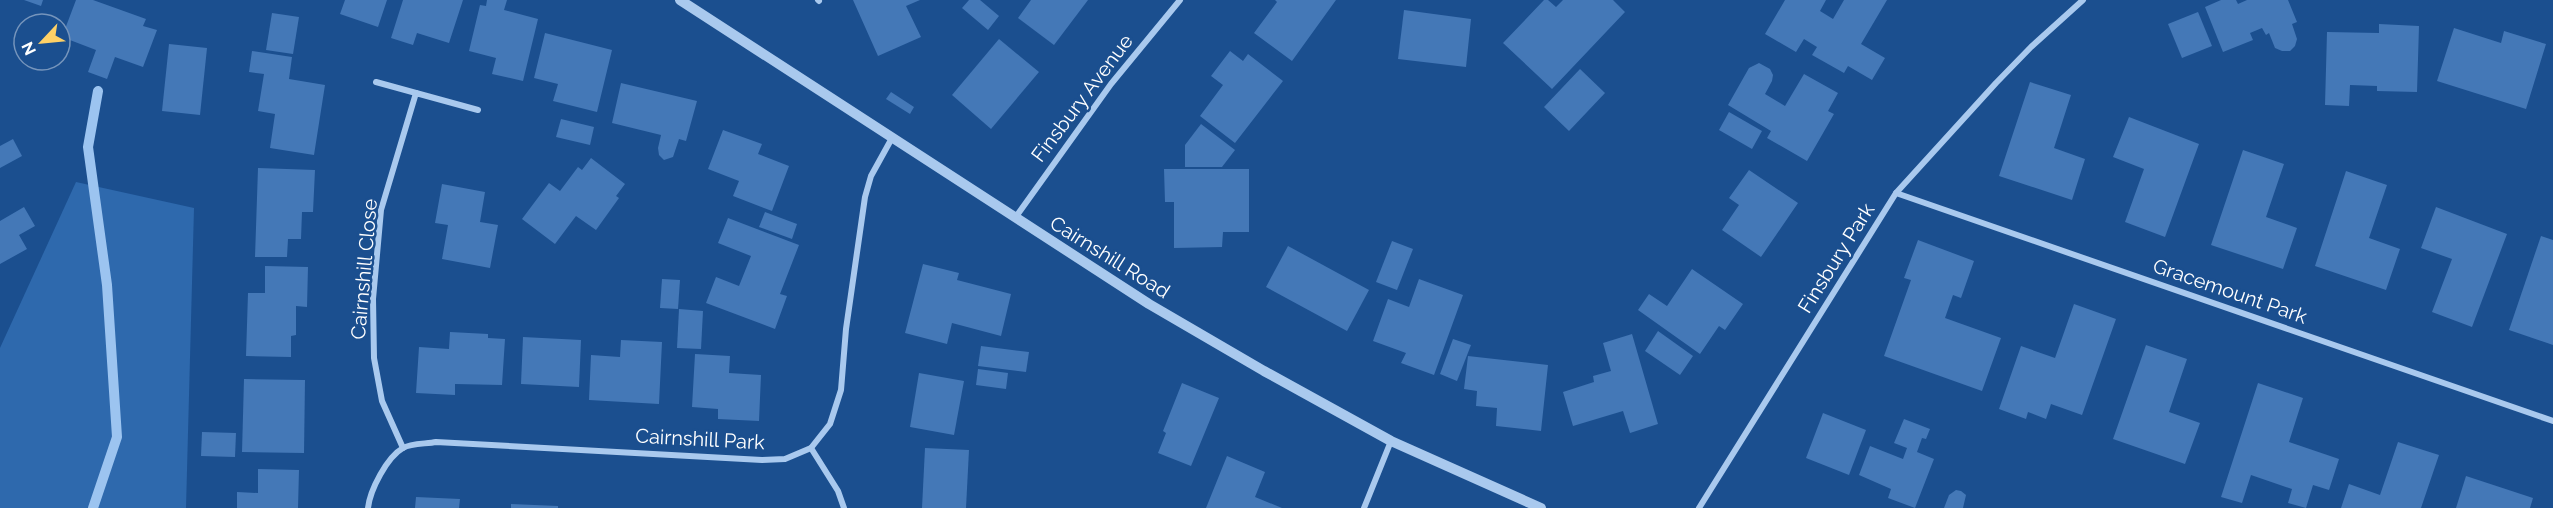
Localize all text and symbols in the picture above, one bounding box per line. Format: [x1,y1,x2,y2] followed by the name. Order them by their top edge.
[12,12,72,72] north arrow
[1026,29,1138,167] street label: Finsbury Avenue
[18,39,40,58] text: N
[346,197,382,340] street label: Cairnshill Close
[1793,198,1879,317] street label: Finsbury Park
[1046,211,1174,303] street label: Cairnshill Road
[2150,253,2310,329] street label: Gracemount Park
[635,424,766,454] street label: Cairnshill Park

